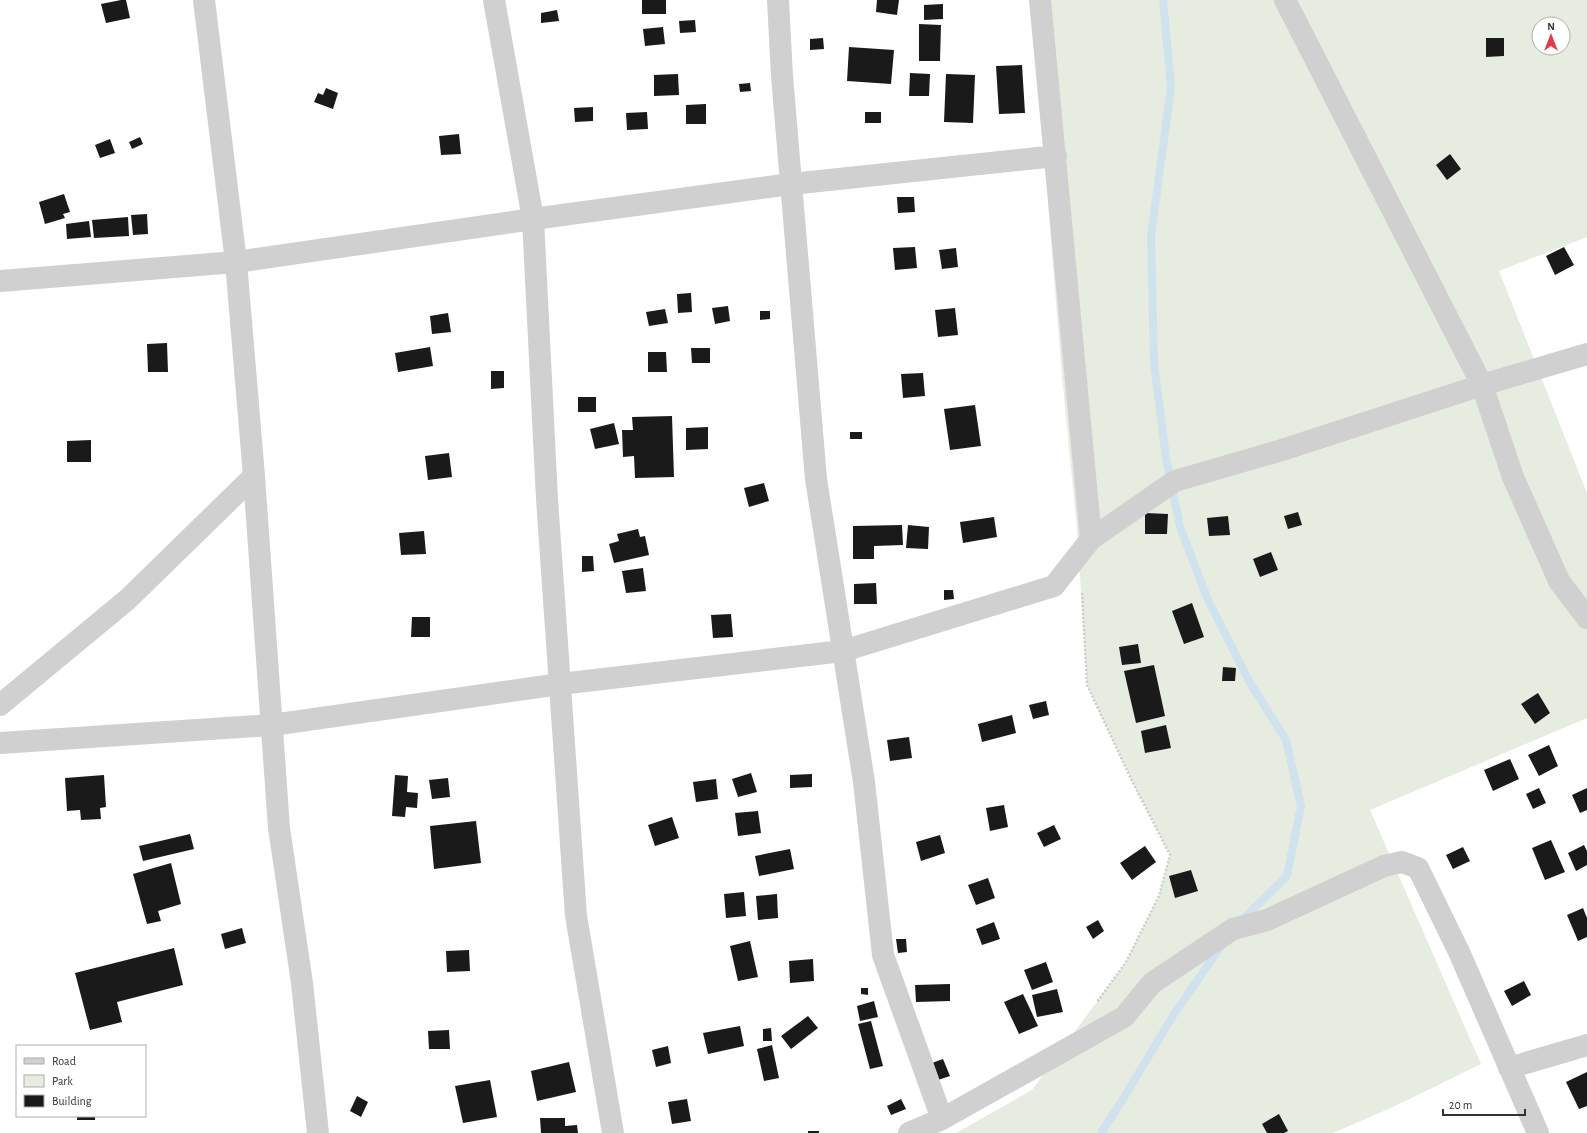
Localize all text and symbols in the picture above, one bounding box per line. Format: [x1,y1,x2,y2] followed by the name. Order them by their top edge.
[1531,16,1571,56] north arrow
[1547,21,1555,32] text: N
[16,1045,146,1117] legend
[52,1055,76,1067] text: Road
[52,1075,73,1087] text: Park
[1443,1091,1525,1117] scale bar
[52,1095,92,1107] text: Building
[1449,1099,1472,1111] text: 20 m

